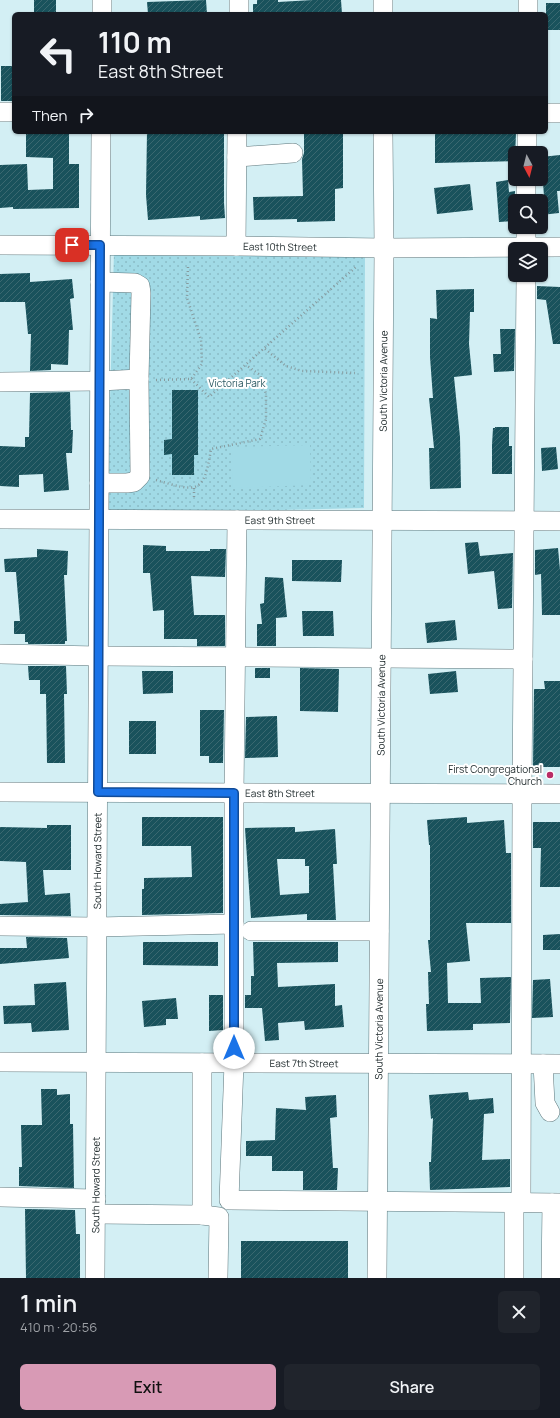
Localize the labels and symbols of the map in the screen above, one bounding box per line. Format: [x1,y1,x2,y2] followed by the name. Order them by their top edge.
[508,146,548,186] north arrow
[55,228,89,262] pin
[243,239,317,254] street label: East 10th Street
[376,330,390,432] street label: South Victoria Avenue
[209,376,266,390] park label: Victoria Park
[245,513,315,527] street label: East 9th Street
[374,654,388,756] street label: South Victoria Avenue
[448,762,542,788] place label: First Congregational Church
[545,770,555,780] marker: First Congregational Church
[245,786,315,800] street label: East 8th Street
[90,813,104,909] street label: South Howard Street
[371,978,386,1080] street label: South Victoria Avenue
[213,1027,255,1069] position arrow
[269,1056,339,1070] street label: East 7th Street
[88,1137,103,1233] street label: South Howard Street

